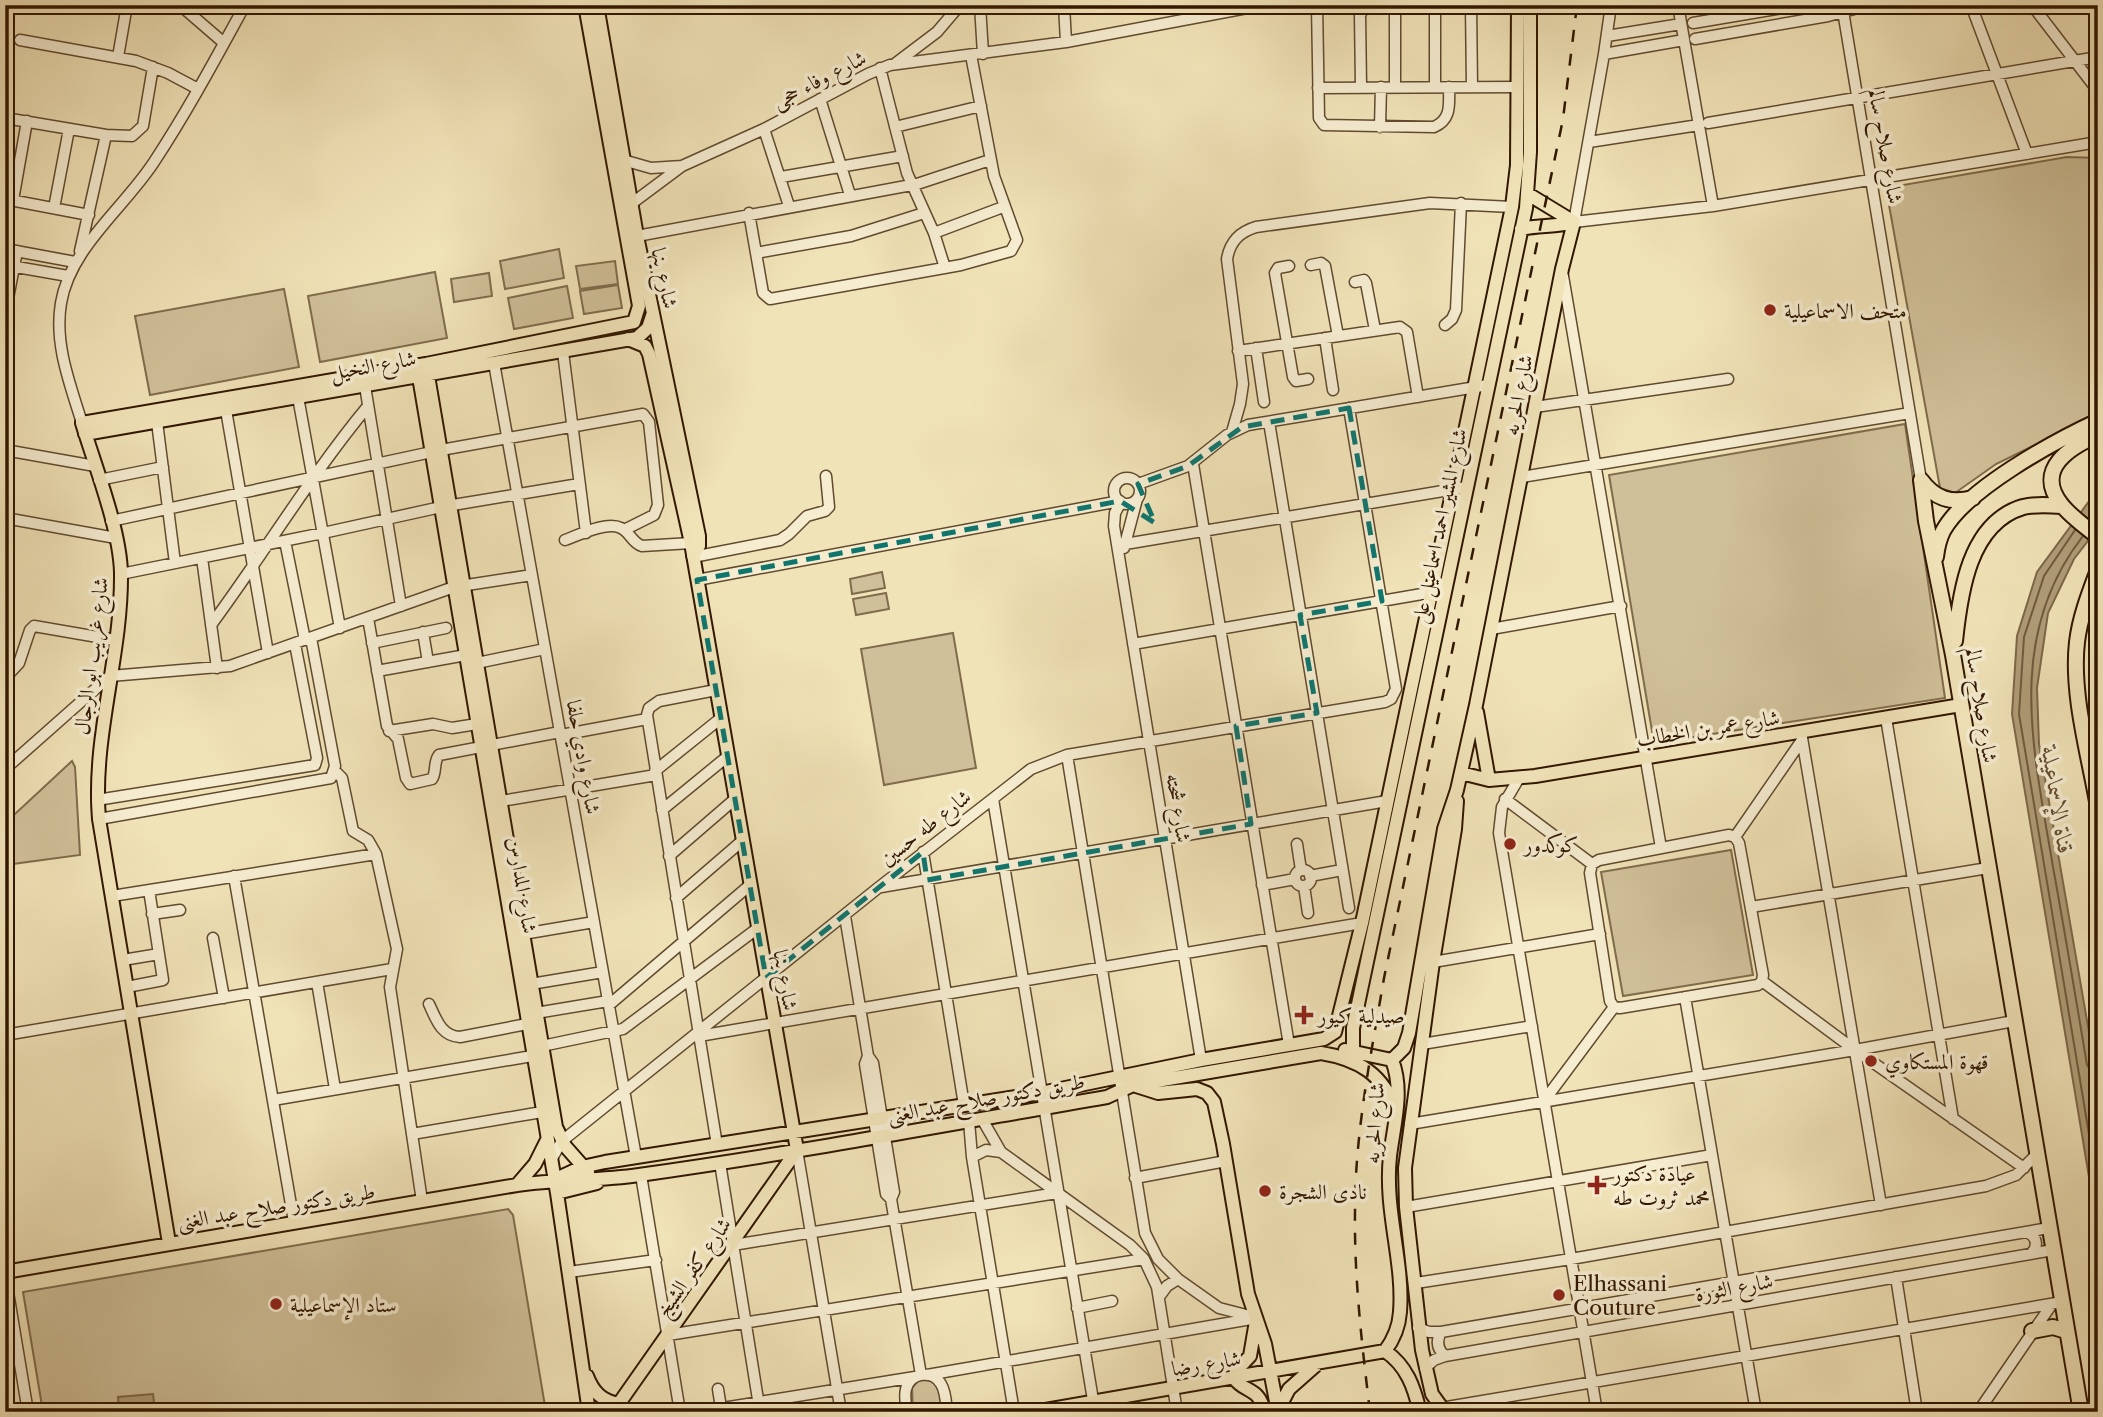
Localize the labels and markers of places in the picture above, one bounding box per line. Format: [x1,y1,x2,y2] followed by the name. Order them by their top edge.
[1784,298,1907,323] place label: متحف الاسماعيلية
[1762,302,1778,318] marker: متحف الاسماعيلية
[1522,832,1578,858] place label: كوكدور
[1502,836,1518,852] marker: كوكدور
[1316,1003,1405,1029] place label: صيدلية كيور
[1296,1007,1312,1023] marker: صيدلية كيور
[1885,1049,1989,1078] place label: قهوة المستكاوي
[1863,1053,1879,1069] marker: قهوة المستكاوي
[1611,1161,1710,1210] place label: عيادة دكتور محمد ثروت طه
[1587,1175,1607,1195] marker: عيادة دكتور محمد ثروت طه
[1279,1179,1367,1205] place label: نادى الشجرة
[1257,1183,1273,1199] marker: نادى الشجرة
[1573,1271,1667,1320] place label: Elhassani Couture
[1551,1287,1567,1303] marker: Elhassani Couture
[290,1292,397,1321] place label: ستاد الإسماعيلية
[268,1296,284,1312] marker: ستاد الإسماعيلية

